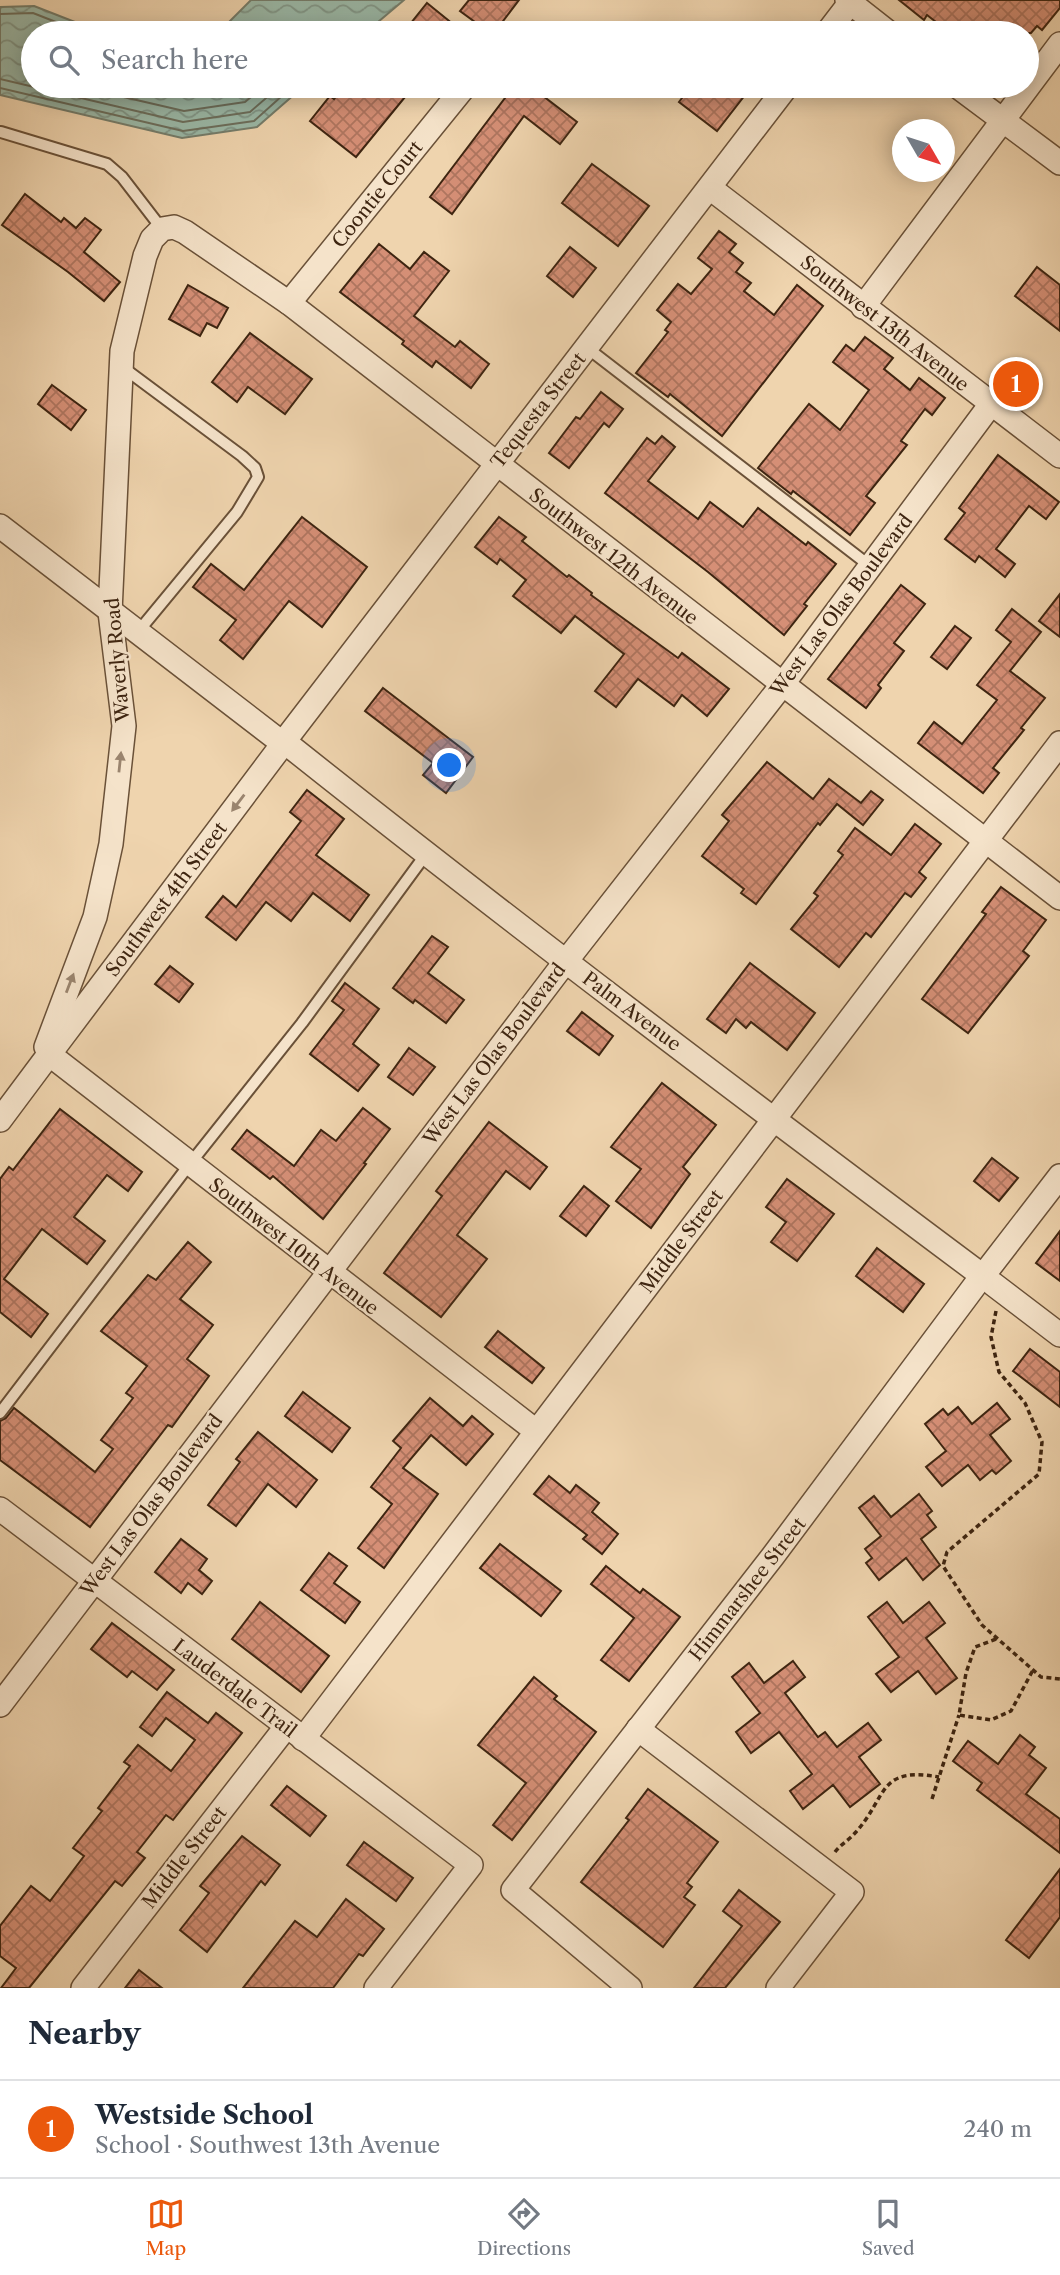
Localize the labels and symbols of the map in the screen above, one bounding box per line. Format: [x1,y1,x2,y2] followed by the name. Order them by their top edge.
[892,119,955,182] north arrow
[327,136,428,252] street label: Coontie Court
[796,250,974,396] street label: Southwest 13th Avenue
[486,348,591,473] street label: Tequesta Street
[993,358,1039,410] pin: 1
[525,483,703,629] street label: Southwest 12th Avenue
[765,509,918,702] street label: West Las Olas Boulevard
[101,596,134,724] street label: Waverly Road
[432,748,466,782] your location
[114,751,125,773] one-way arrow
[231,794,245,813] one-way arrow
[101,817,232,981] street label: Southwest 4th Street
[418,958,571,1151] street label: West Las Olas Boulevard
[578,967,686,1056] street label: Palm Avenue
[65,972,76,993] one-way arrow
[204,1173,383,1320] street label: Southwest 10th Avenue
[635,1185,728,1297] street label: Middle Street
[75,1409,228,1602] street label: West Las Olas Boulevard
[684,1513,811,1666] street label: Himmarshee Street
[168,1634,301,1743] street label: Lauderdale Trail
[137,1801,232,1913] street label: Middle Street

